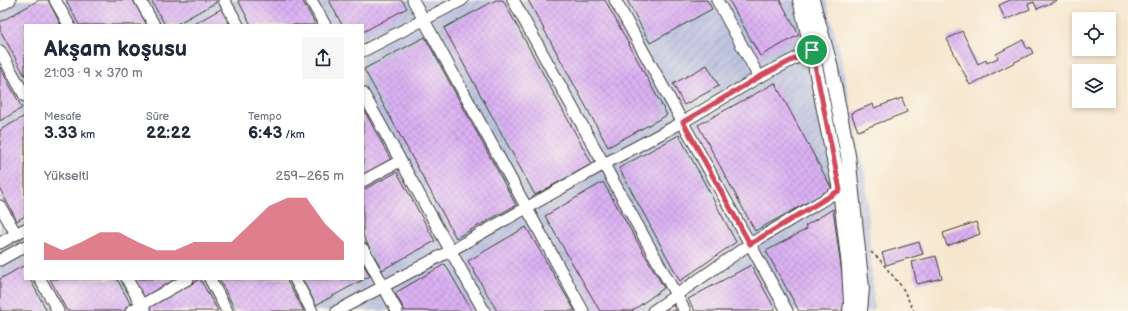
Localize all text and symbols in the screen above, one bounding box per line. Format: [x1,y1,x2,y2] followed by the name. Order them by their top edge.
[1072,12,1116,108] map controls
[1072,12,1116,56] button: locate
[795,33,829,67] pin
[44,36,187,63] text: Akşam koşusu
[302,37,344,79] button: share
[801,39,823,61] icon: arrive
[1072,64,1116,108] button: layers
[44,65,143,81] text: 21:03 · 9 × 370 m
[44,110,81,123] text: Mesafe
[146,110,169,123] text: Süre
[248,110,282,123] text: Tempo
[44,123,78,143] text: 3.33
[146,123,191,143] text: 22:22
[248,123,282,143] text: 6:43
[78,128,95,141] text: km
[282,128,305,141] text: /km
[44,168,89,184] text: Yükselti
[275,168,344,184] text: 259–265 m

